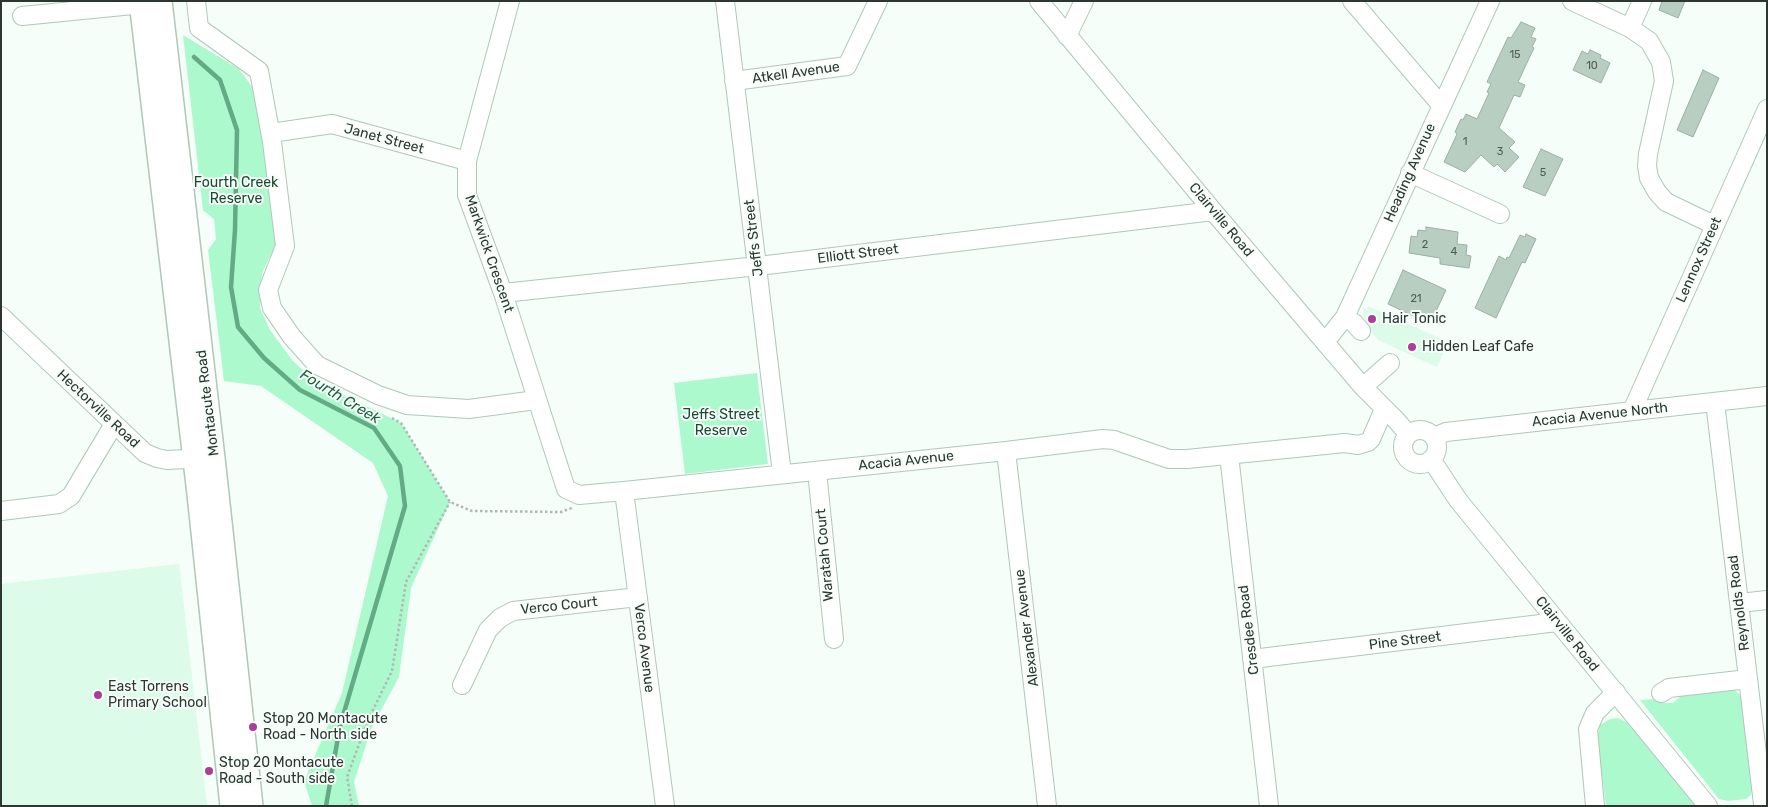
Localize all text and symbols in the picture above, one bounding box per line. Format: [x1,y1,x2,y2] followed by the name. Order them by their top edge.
[1509,48,1521,62] house number: 15
[751,59,841,87] street label: Atkell Avenue
[1586,59,1598,73] house number: 10
[342,120,426,158] street label: Janet Street
[1381,121,1439,225] street label: Heading Avenue
[1463,135,1467,149] house number: 1
[1497,145,1503,159] house number: 3
[1540,166,1546,180] house number: 5
[194,175,278,208] park label: Fourth Creek Reserve
[1185,180,1257,260] street label: Clairville Road
[461,193,517,315] street label: Markwick Crescent
[741,199,767,277] street label: Jeffs Street
[1673,215,1725,305] street label: Lennox Street
[1422,238,1428,252] house number: 2
[817,241,899,267] street label: Elliott Street
[1451,245,1457,259] house number: 4
[1410,292,1422,306] house number: 21
[1382,311,1446,327] place label: Hair Tonic
[1366,313,1378,325] marker: Hair Tonic
[1422,339,1534,355] place label: Hidden Leaf Cafe
[1406,341,1418,353] marker: Hidden Leaf Cafe
[193,349,223,457] street label: Montacute Road
[53,366,143,452] street label: Hectorville Road
[296,366,384,428] water label: Fourth Creek
[1531,400,1669,430] street label: Acacia Avenue North
[682,407,760,440] park label: Jeffs Street Reserve
[857,448,955,474] street label: Acacia Avenue
[813,508,837,602] street label: Waratah Court
[1725,554,1753,652] street label: Reynolds Road
[1011,568,1043,688] street label: Alexander Avenue
[1235,584,1263,676] street label: Cresdee Road
[1532,593,1602,675] street label: Clairville Road
[520,594,598,618] street label: Verco Court
[630,602,658,694] street label: Verco Avenue
[1368,628,1442,654] street label: Pine Street
[108,679,207,712] place label: East Torrens Primary School
[92,689,104,701] marker: East Torrens Primary School
[263,711,388,744] place label: Stop 20 Montacute Road - North side
[247,721,259,733] marker: Stop 20 Montacute Road - North side
[219,755,344,788] place label: Stop 20 Montacute Road - South side
[203,765,215,777] marker: Stop 20 Montacute Road - South side

